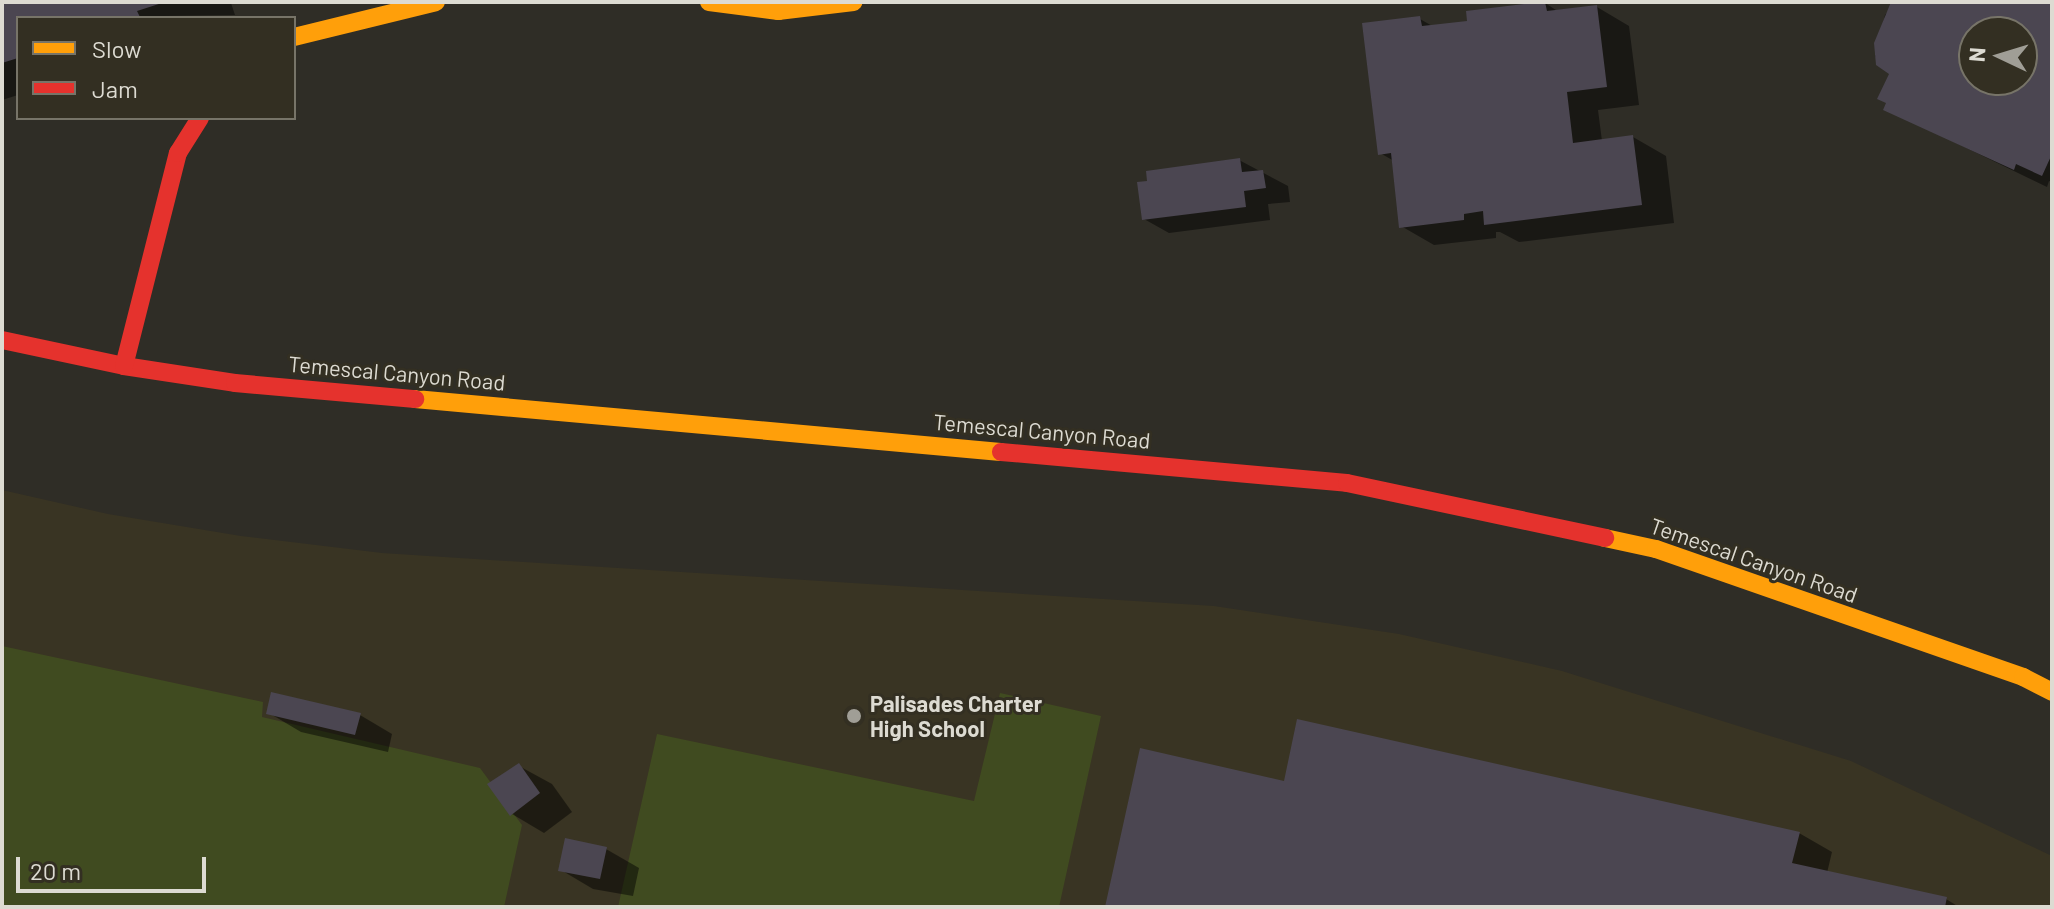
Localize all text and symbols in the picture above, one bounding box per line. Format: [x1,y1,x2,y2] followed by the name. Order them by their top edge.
[16,16,296,120] legend
[1958,16,2038,96] north arrow
[92,34,141,63] text: Slow
[1963,46,1990,63] text: N
[92,74,138,103] text: Jam
[287,350,507,396] street label: Temescal Canyon Road
[932,408,1152,454] street label: Temescal Canyon Road
[1647,512,1861,608] street label: Temescal Canyon Road
[870,690,1042,742] place label: Palisades Charter High School
[845,707,863,725] marker: Palisades Charter High School
[20,841,210,891] scale bar
[30,856,81,885] text: 20 m

